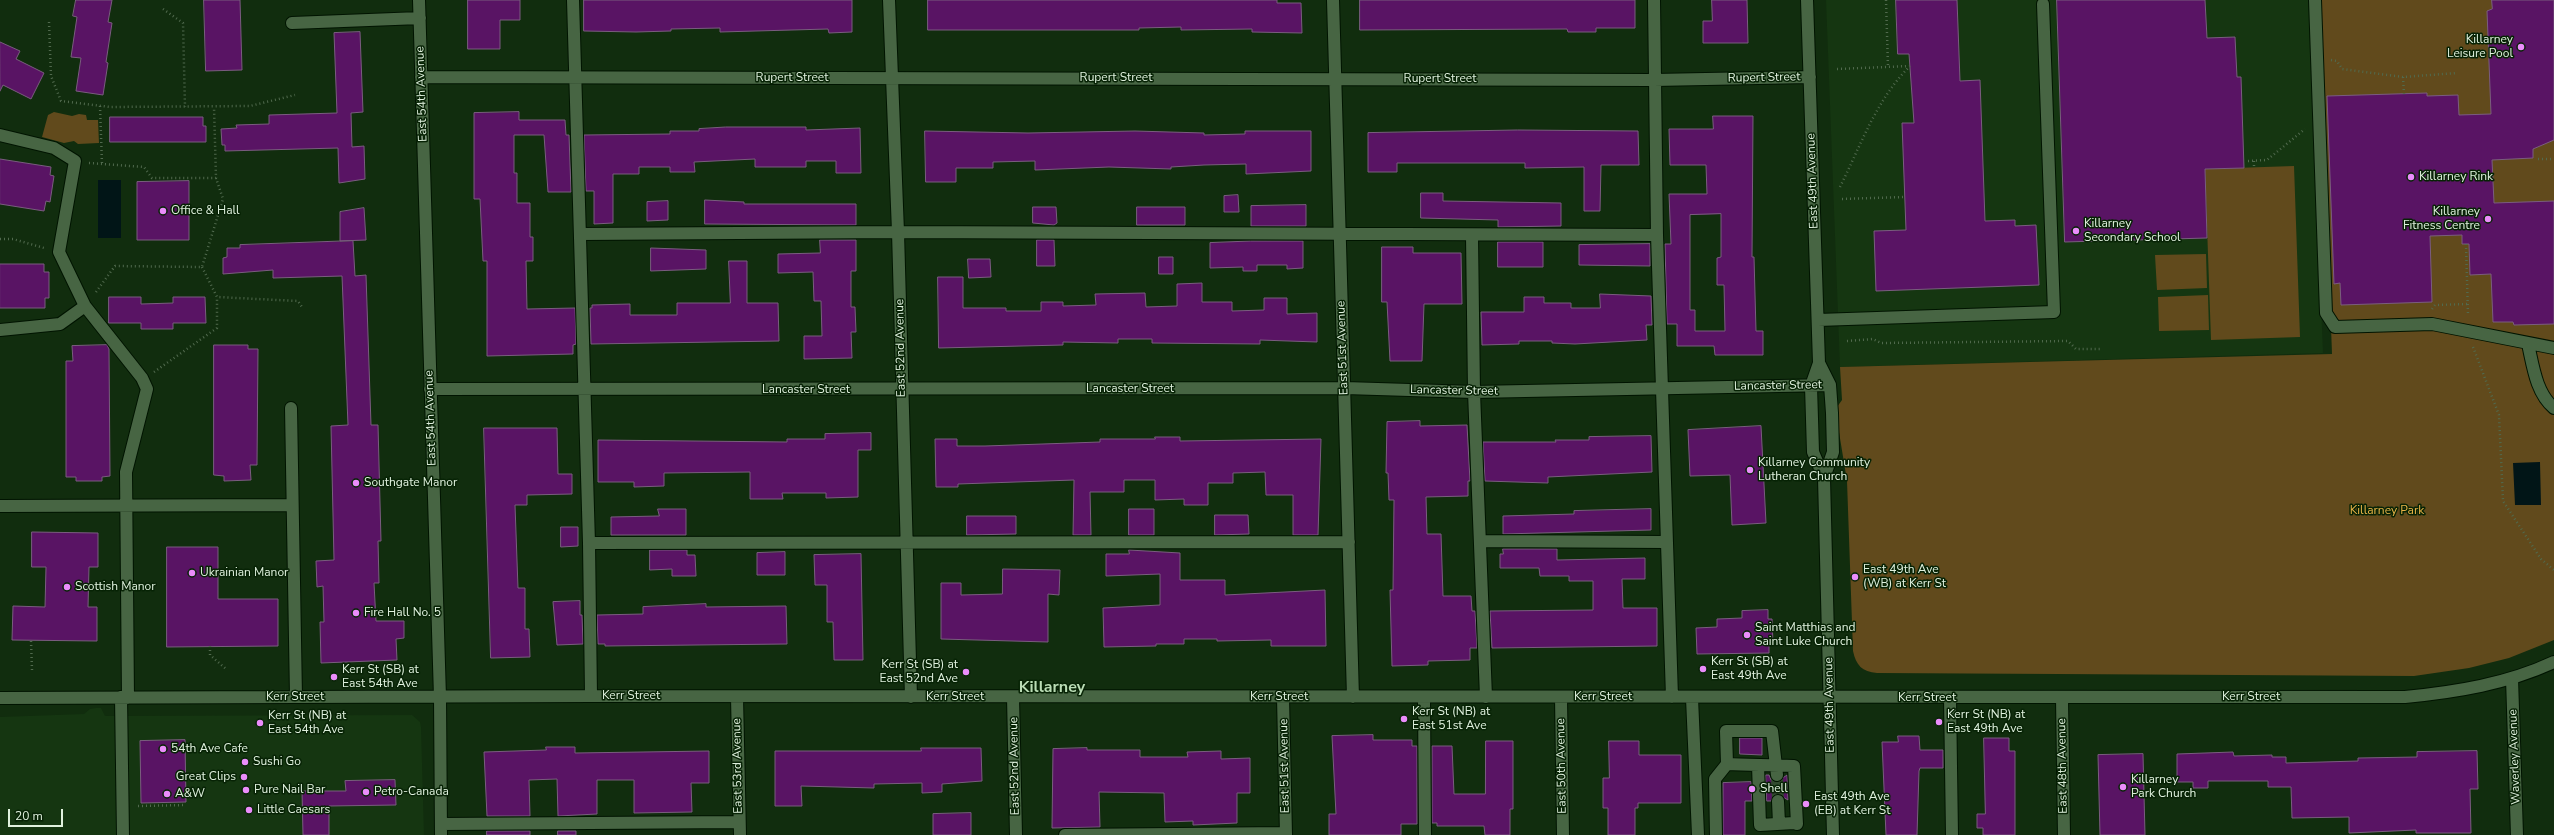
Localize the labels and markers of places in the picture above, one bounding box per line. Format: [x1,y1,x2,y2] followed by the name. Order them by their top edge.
[2447,33,2513,61] place label: Killarney Leisure Pool
[2516,42,2526,52] marker: Killarney Leisure Pool
[2419,170,2493,184] place label: Killarney Rink
[2406,172,2416,182] marker: Killarney Rink
[171,204,240,218] place label: Office & Hall
[2403,205,2480,233] place label: Killarney Fitness Centre
[158,206,168,216] marker: Office & Hall
[2483,214,2493,224] marker: Killarney Fitness Centre
[2084,217,2181,245] place label: Killarney Secondary School
[2071,226,2081,236] marker: Killarney Secondary School
[1758,456,1870,484] place label: Killarney Community Lutheran Church
[1745,465,1755,475] marker: Killarney Community Lutheran Church
[364,476,457,490] place label: Southgate Manor
[351,478,361,488] marker: Southgate Manor
[1863,563,1946,591] place label: East 49th Ave (WB) at Kerr St
[200,566,288,580] place label: Ukrainian Manor
[187,568,197,578] marker: Ukrainian Manor
[1850,572,1860,582] marker: East 49th Ave (WB) at Kerr St
[75,580,156,594] place label: Scottish Manor
[62,582,72,592] marker: Scottish Manor
[364,606,441,620] place label: Fire Hall No. 5
[351,608,361,618] marker: Fire Hall No. 5
[1755,621,1855,649] place label: Saint Matthias and Saint Luke Church
[1742,630,1752,640] marker: Saint Matthias and Saint Luke Church
[1711,655,1788,683] place label: Kerr St (SB) at East 49th Ave
[880,658,958,686] place label: Kerr St (SB) at East 52nd Ave
[342,663,419,691] place label: Kerr St (SB) at East 54th Ave
[1698,664,1708,674] marker: Kerr St (SB) at East 49th Ave
[961,667,971,677] marker: Kerr St (SB) at East 52nd Ave
[329,672,339,682] marker: Kerr St (SB) at East 54th Ave
[1412,705,1490,733] place label: Kerr St (NB) at East 51st Ave
[1947,708,2025,736] place label: Kerr St (NB) at East 49th Ave
[268,709,346,737] place label: Kerr St (NB) at East 54th Ave
[1399,714,1409,724] marker: Kerr St (NB) at East 51st Ave
[1934,717,1944,727] marker: Kerr St (NB) at East 49th Ave
[255,718,265,728] marker: Kerr St (NB) at East 54th Ave
[171,742,248,756] place label: 54th Ave Cafe
[158,744,168,754] marker: 54th Ave Cafe
[253,755,301,769] place label: Sushi Go
[240,757,250,767] marker: Sushi Go
[176,770,236,784] place label: Great Clips
[239,772,249,782] marker: Great Clips
[2131,773,2196,801] place label: Killarney Park Church
[1760,782,1788,796] place label: Shell
[2118,782,2128,792] marker: Killarney Park Church
[254,783,325,797] place label: Pure Nail Bar
[1747,784,1757,794] marker: Shell
[241,785,251,795] marker: Pure Nail Bar
[374,785,449,799] place label: Petro-Canada
[175,787,205,801] place label: A&W
[361,787,371,797] marker: Petro-Canada
[162,789,172,799] marker: A&W
[1814,790,1890,818] place label: East 49th Ave (EB) at Kerr St
[1801,799,1811,809] marker: East 49th Ave (EB) at Kerr St
[257,803,330,817] place label: Little Caesars
[244,805,254,815] marker: Little Caesars

